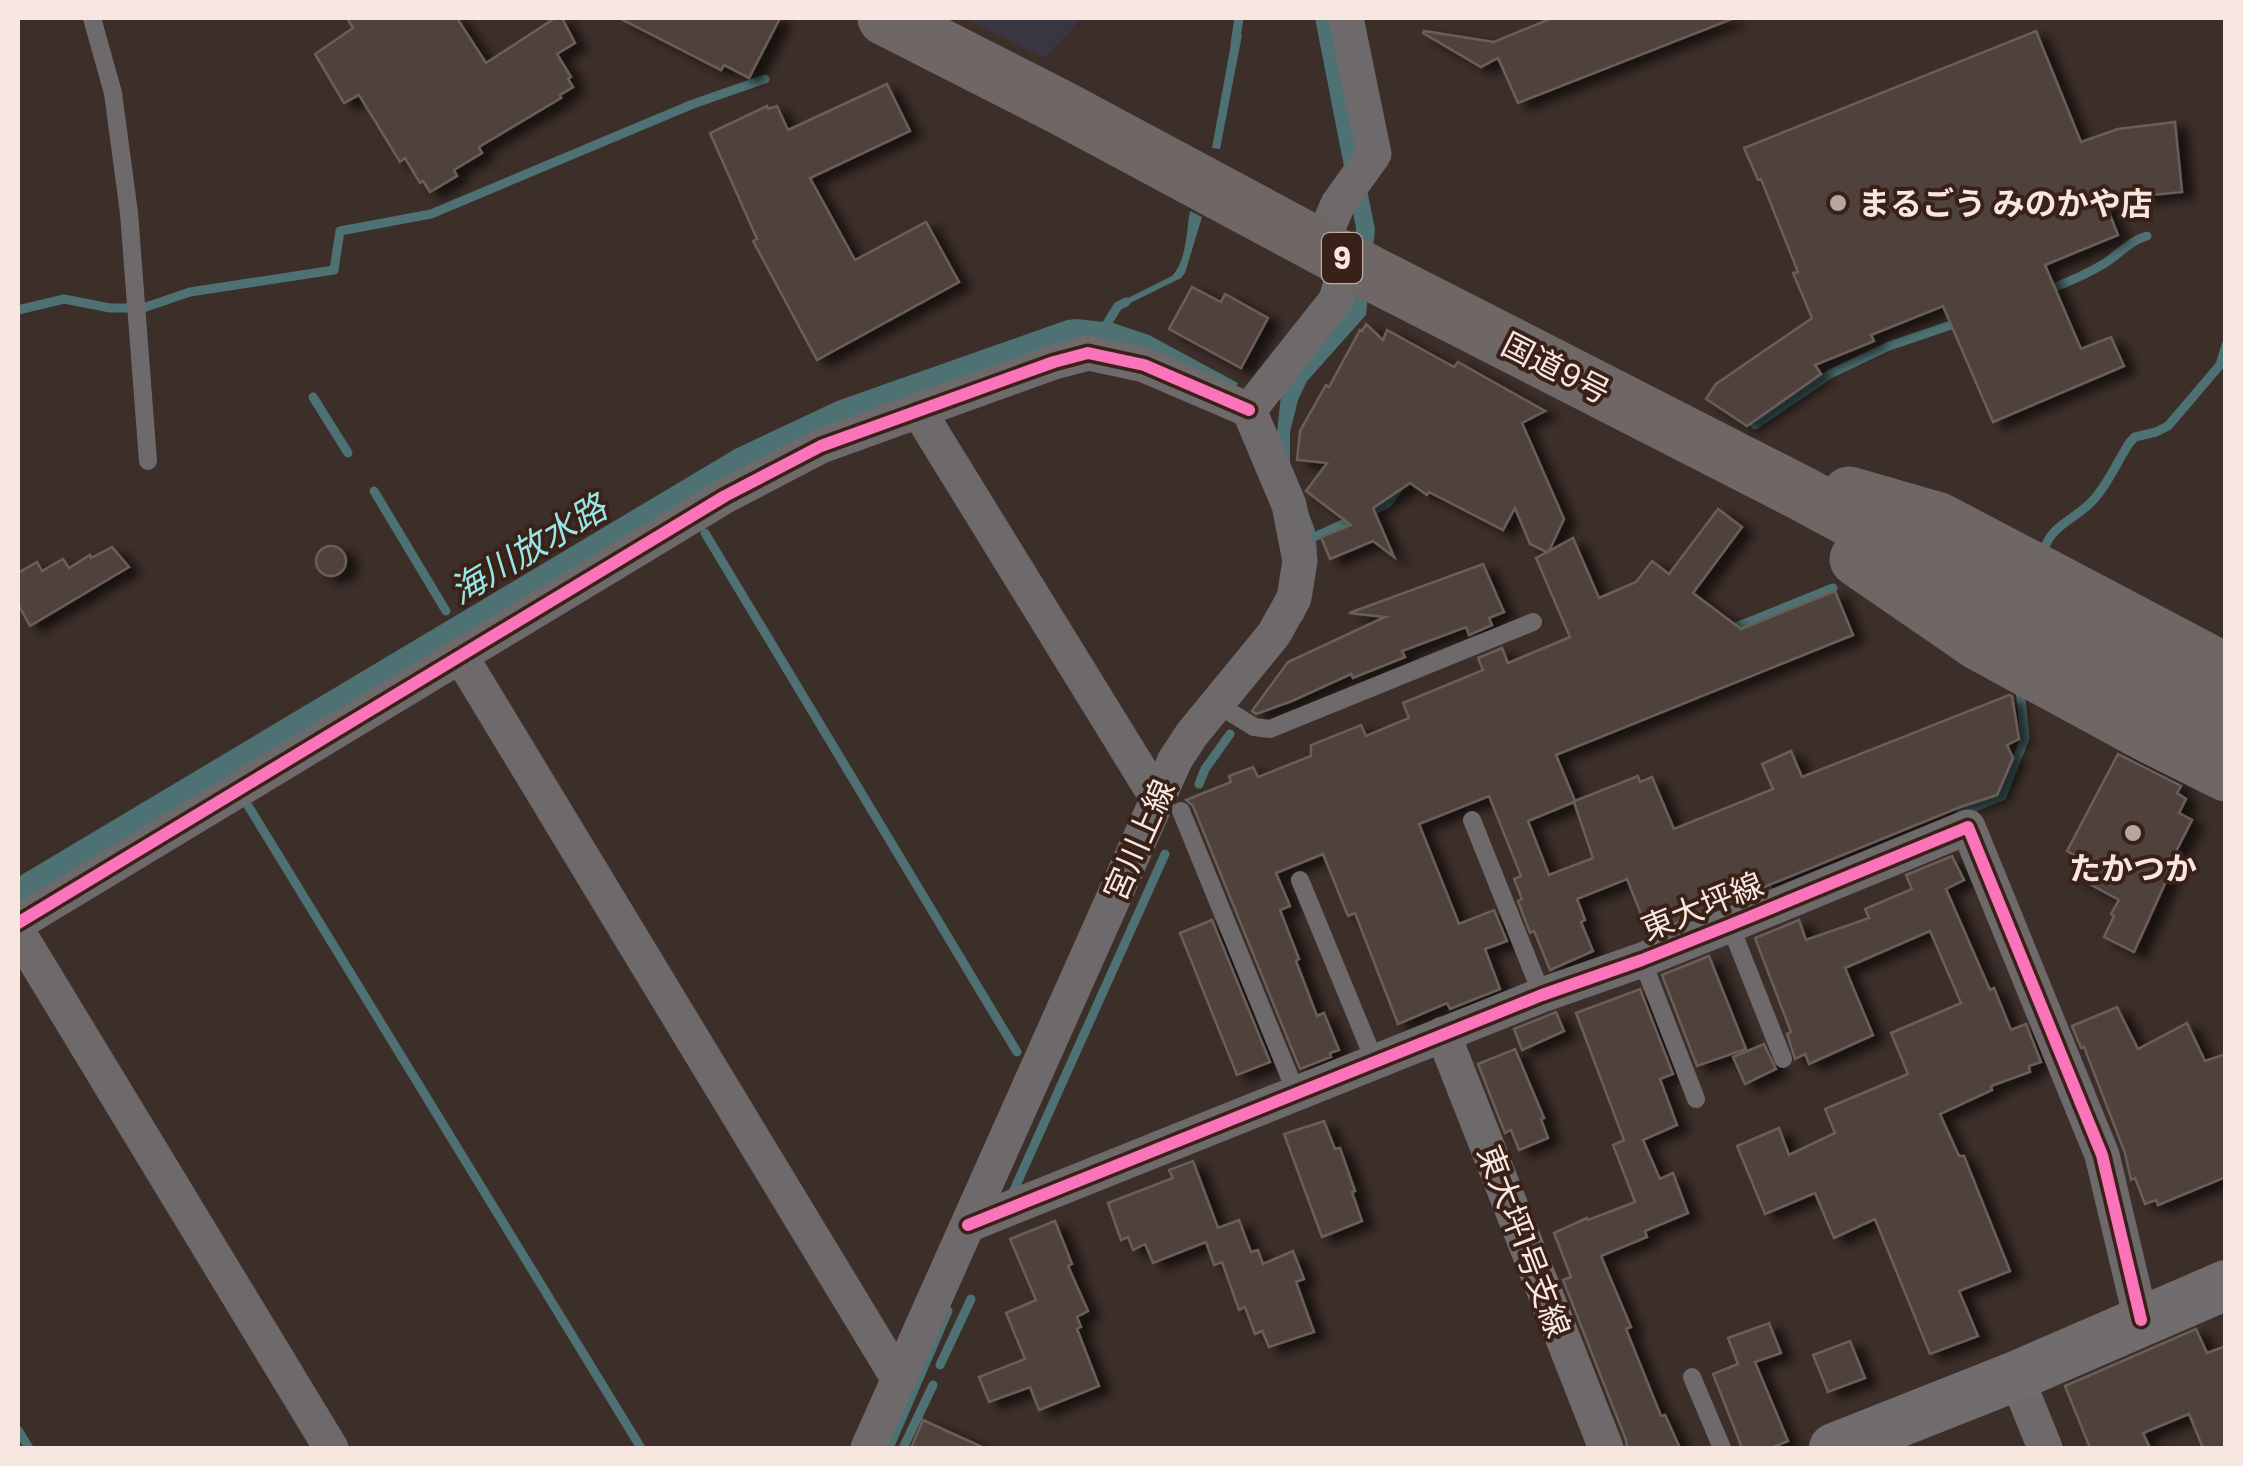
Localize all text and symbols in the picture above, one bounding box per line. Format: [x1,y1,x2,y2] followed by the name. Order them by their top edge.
[1858,181,2153,226] place label: まるごう みのかや店
[1827,192,1849,214] marker: まるごう みのかや店
[1322,233,1362,283] road number: 9
[1494,322,1618,414] street label: 国道9号
[440,481,618,615] water label: 海川放水路
[1092,772,1186,908] street label: 宮川上線
[2122,822,2144,844] marker: たかつか
[2069,846,2197,891] place label: たかつか
[1634,861,1770,951] street label: 東大坪線
[1467,1139,1581,1343] street label: 東大坪1号支線

